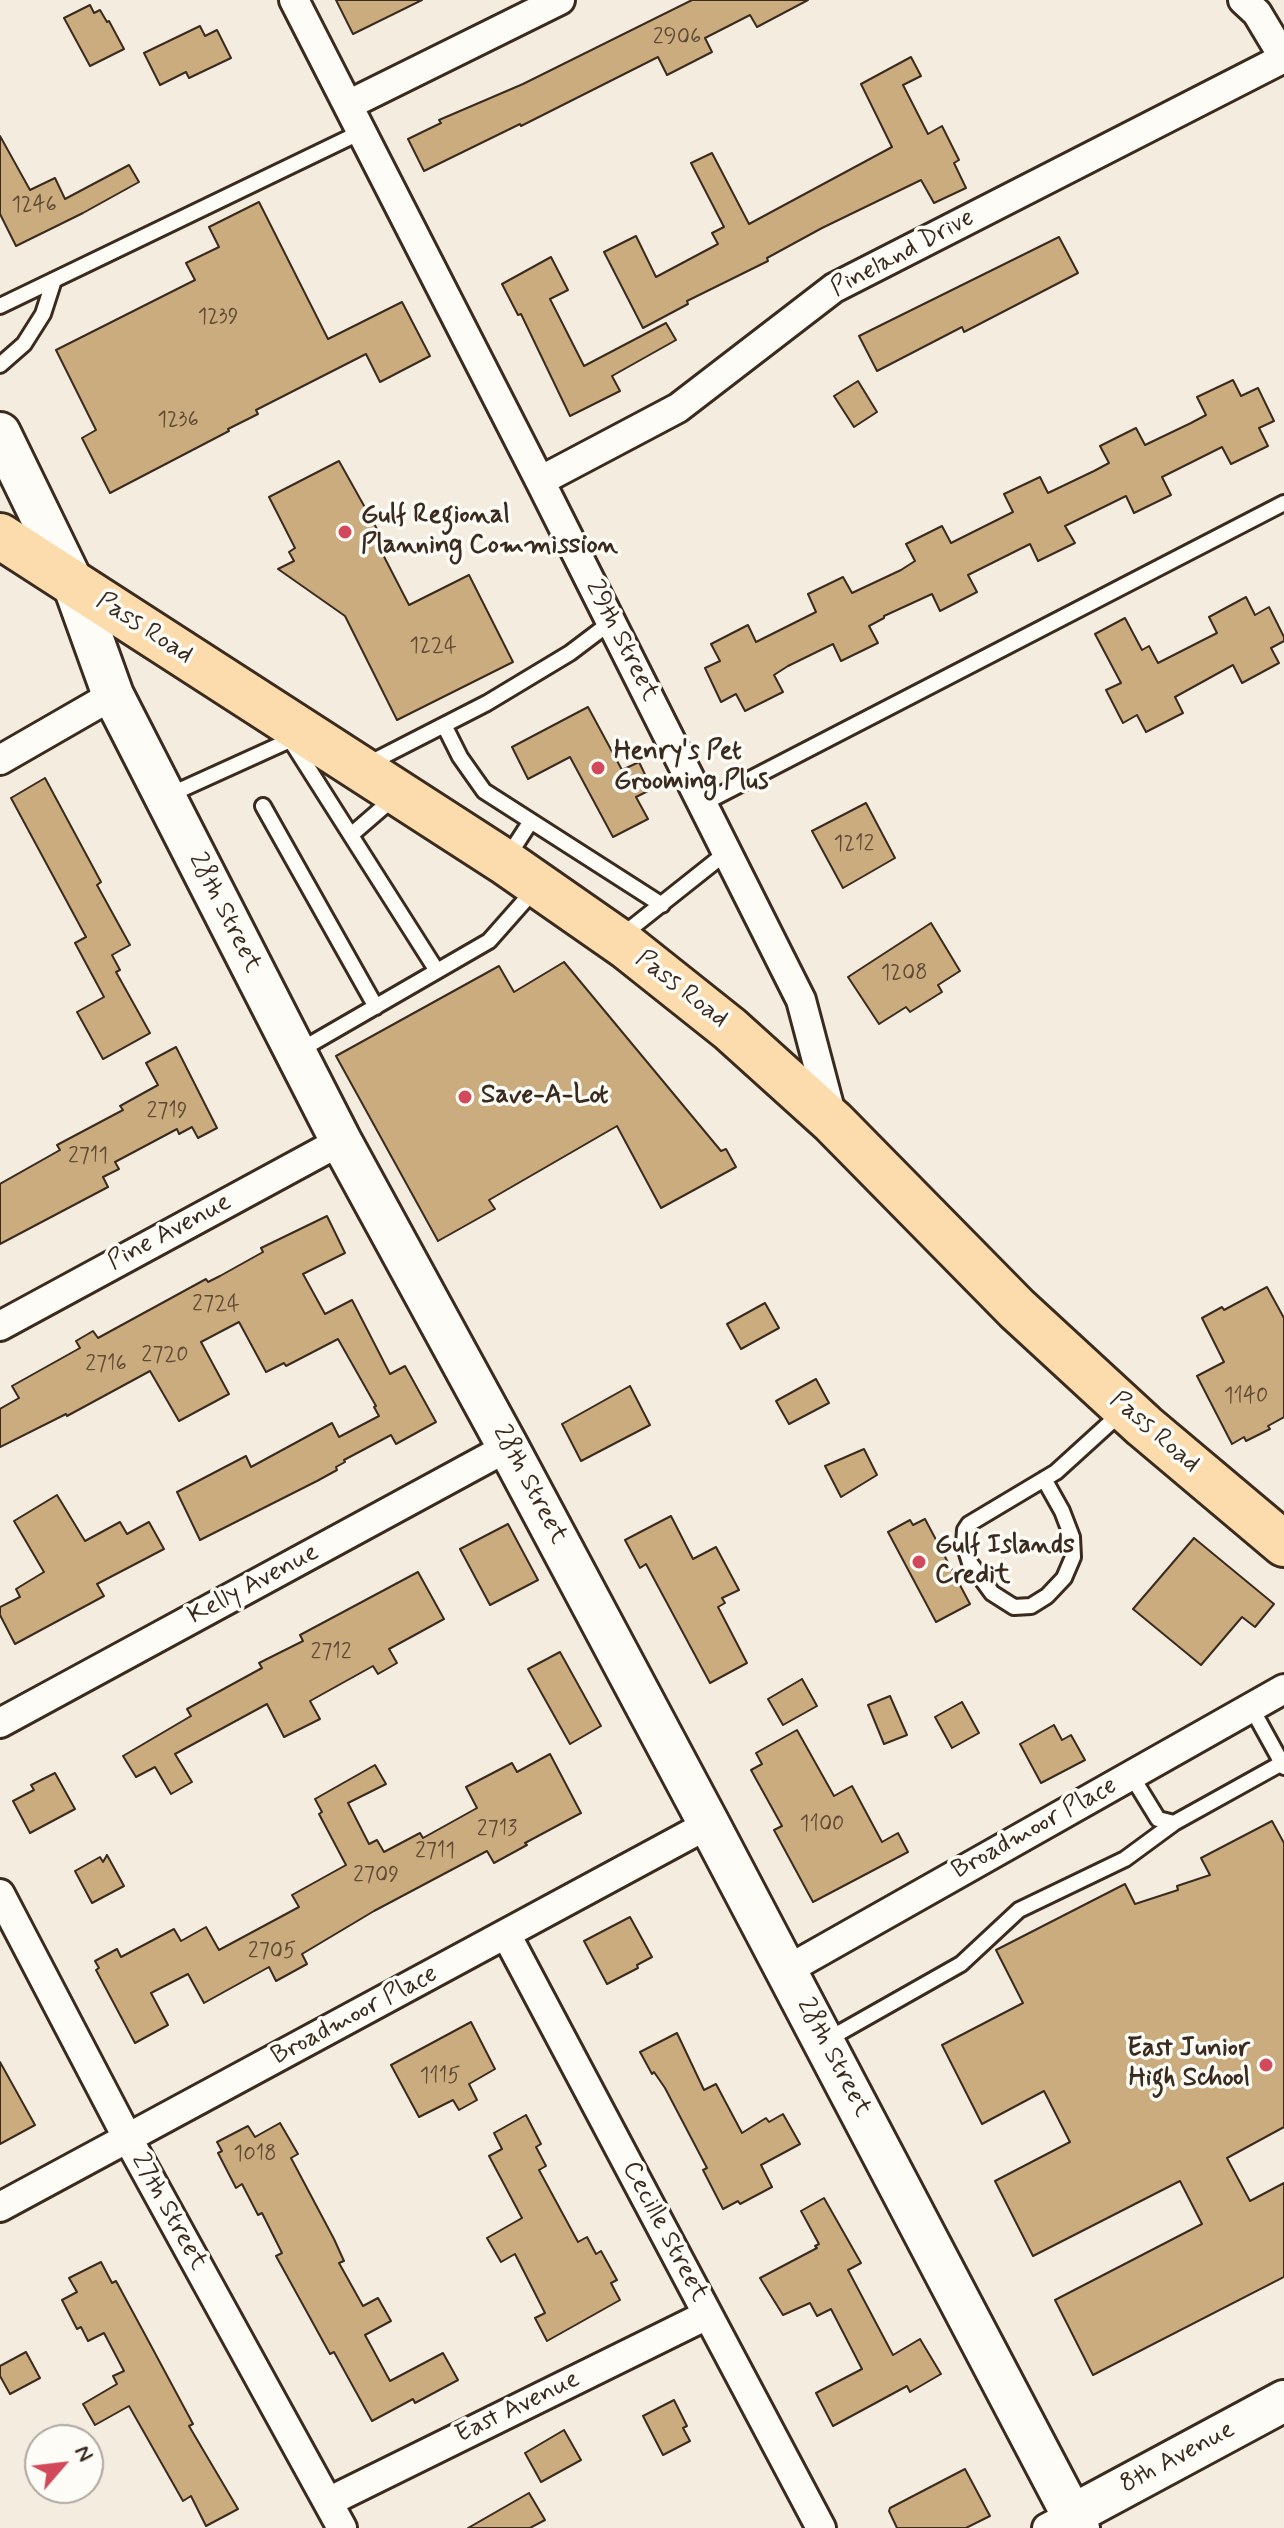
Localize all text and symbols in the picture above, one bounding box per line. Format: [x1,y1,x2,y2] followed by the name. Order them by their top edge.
[653,25,701,51] house number: 2906
[11,193,57,219] house number: 1246
[826,203,980,305] street label: Pineland Drive
[197,305,239,331] house number: 1239
[157,408,199,434] house number: 1236
[361,501,618,562] place label: Gulf Regional Planning Commission
[336,523,354,541] marker: Gulf Regional Planning Commission
[577,575,665,707] street label: 29th Street
[90,586,198,672] street label: Pass Road
[409,634,457,660] house number: 1224
[614,737,768,798] place label: Henry's Pet Grooming Plus
[589,759,607,777] marker: Henry's Pet Grooming Plus
[834,832,874,858] house number: 1212
[181,848,267,978] street label: 28th Street
[628,944,734,1036] street label: Pass Road
[880,961,928,987] house number: 1208
[481,1081,608,1113] place label: Save-A-Lot
[456,1088,474,1106] marker: Save-A-Lot
[146,1099,188,1125] house number: 2719
[68,1144,108,1170] house number: 2711
[103,1187,237,1279] street label: Pine Avenue
[192,1292,240,1318] house number: 2724
[141,1343,189,1369] house number: 2720
[85,1352,127,1378] house number: 2716
[1224,1384,1268,1410] house number: 1140
[1103,1385,1205,1481] street label: Pass Road
[485,1420,573,1550] street label: 28th Street
[935,1531,1075,1592] place label: Gulf Islands Credit
[183,1538,325,1632] street label: Kelly Avenue
[910,1553,928,1571] marker: Gulf Islands Credit
[310,1640,352,1666] house number: 2712
[947,1771,1123,1887] street label: Broadmoor Place
[800,1812,844,1838] house number: 1100
[477,1817,517,1843] house number: 2713
[415,1839,455,1865] house number: 2711
[353,1863,399,1889] house number: 2709
[248,1939,296,1965] house number: 2705
[267,1959,443,2073] street label: Broadmoor Place
[789,1993,877,2123] street label: 28th Street
[1127,2034,1250,2096] place label: East Junior High School
[1257,2056,1275,2074] marker: East Junior High School
[419,2064,461,2090] house number: 1115
[233,2142,277,2168] house number: 1018
[123,2148,213,2276] street label: 27th Street
[614,2156,714,2308] street label: Cecille Street
[451,2365,585,2451] street label: East Avenue
[1115,2415,1241,2501] street label: 8th Avenue
[24,2424,104,2504] north arrow
[68,2441,99,2467] text: N

